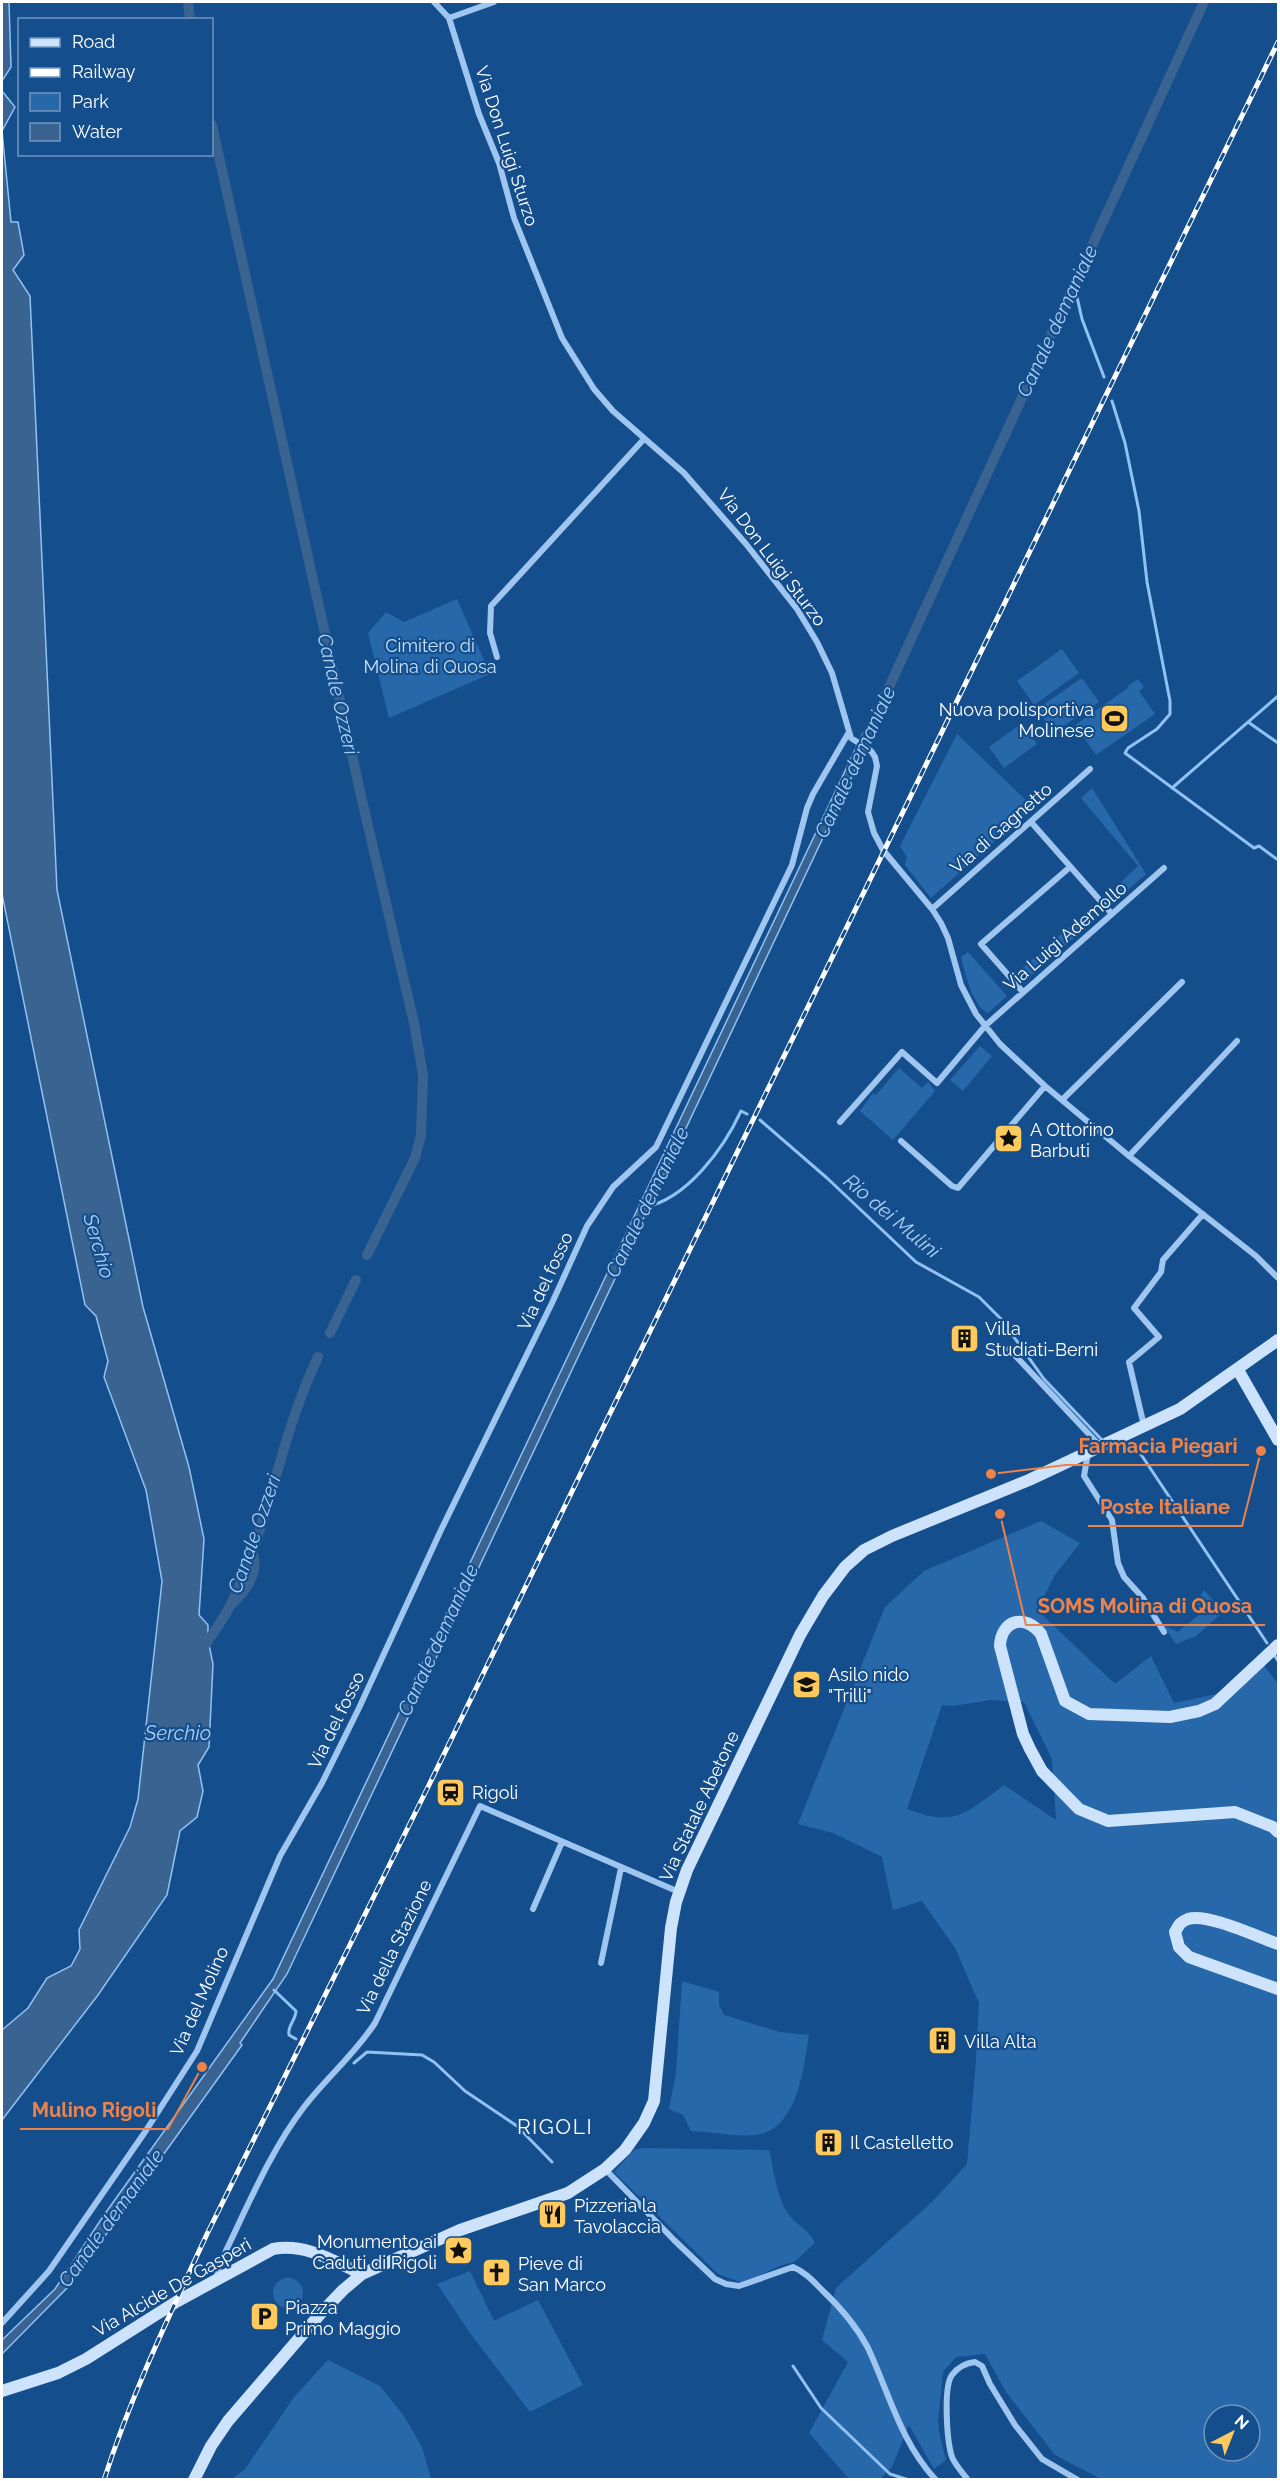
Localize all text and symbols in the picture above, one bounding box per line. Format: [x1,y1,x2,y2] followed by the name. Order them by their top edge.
[18,18,213,156] legend
[72,31,115,52] text: Road
[72,61,136,82] text: Railway
[471,63,543,229] street label: Via Don Luigi Sturzo
[72,91,109,112] text: Park
[72,121,123,142] text: Water
[1011,241,1103,401] water label: Canale demaniale
[713,484,831,630] street label: Via Don Luigi Sturzo
[312,631,364,758] water label: Canale Ozzeri
[363,635,497,677] park label: Cimitero di Molina di Quosa
[809,682,901,842] water label: Canale demaniale
[939,699,1094,741] place label: Nuova polisportiva Molinese
[1099,703,1131,735] sports icon: Nuova polisportiva Molinese
[946,778,1056,878] street label: Via di Gagnetto
[999,877,1131,995] street label: Via Luigi Ademollo
[1030,1119,1114,1161] place label: A Ottorino Barbuti
[600,1123,694,1281] water label: Canale demaniale
[993,1123,1025,1155] place icon: A Ottorino Barbuti
[839,1169,946,1264] water label: Rio dei Mulini
[78,1210,120,1281] water label: Serchio
[513,1228,577,1333] street label: Via del fosso
[985,1318,1098,1360] place label: Villa Studiati-Berni
[948,1322,980,1354] building icon: Villa Studiati-Berni
[1066,1427,1249,1465] callout: Farmacia Piegari
[1078,1434,1238,1458] text: Farmacia Piegari
[222,1471,286,1596] water label: Canale Ozzeri
[1088,1488,1242,1526] callout: Poste Italiane
[1100,1495,1230,1519] text: Poste Italiane
[392,1560,484,1720] water label: Canale demaniale
[1026,1587,1265,1625] callout: SOMS Molina di Quosa
[1038,1594,1252,1618] text: SOMS Molina di Quosa
[828,1664,909,1706] place label: Asilo nido "Trilli"
[303,1668,369,1772] street label: Via del fosso
[791,1668,823,1700] school or university icon: Asilo nido "Trilli"
[144,1721,211,1745] water label: Serchio
[655,1727,743,1885] street label: Via Statale Abetone
[435,1776,467,1808] station icon: Rigoli
[472,1782,518,1803] place label: Rigoli
[352,1876,436,2018] street label: Via della Stazione
[165,1943,233,2059] street label: Via del Molino
[927,2025,959,2057] building icon: Villa Alta
[964,2031,1037,2052] place label: Villa Alta
[20,2091,168,2129] callout: Mulino Rigoli
[32,2098,156,2122] text: Mulino Rigoli
[517,2114,593,2139] district label: RIGOLI
[813,2126,845,2158] building icon: Il Castelletto
[850,2132,954,2153] place label: Il Castelletto
[53,2144,169,2292] water label: Canale demaniale
[574,2195,661,2237] place label: Pizzeria la Tavolaccia
[537,2199,569,2231] restaurant icon: Pizzeria la Tavolaccia
[312,2231,437,2273] place label: Monumento ai Caduti di Rigoli
[89,2233,255,2341] street label: Via Alcide De Gasperi
[442,2235,474,2267] place icon: Monumento ai Caduti di Rigoli
[518,2253,606,2295] place label: Pieve di San Marco
[481,2257,513,2289] church icon: Pieve di San Marco
[285,2297,401,2339] place label: Piazza Primo Maggio
[248,2301,280,2333] parking icon: Piazza Primo Maggio
[1202,2403,1262,2463] north arrow
[1231,2411,1253,2433] text: N

